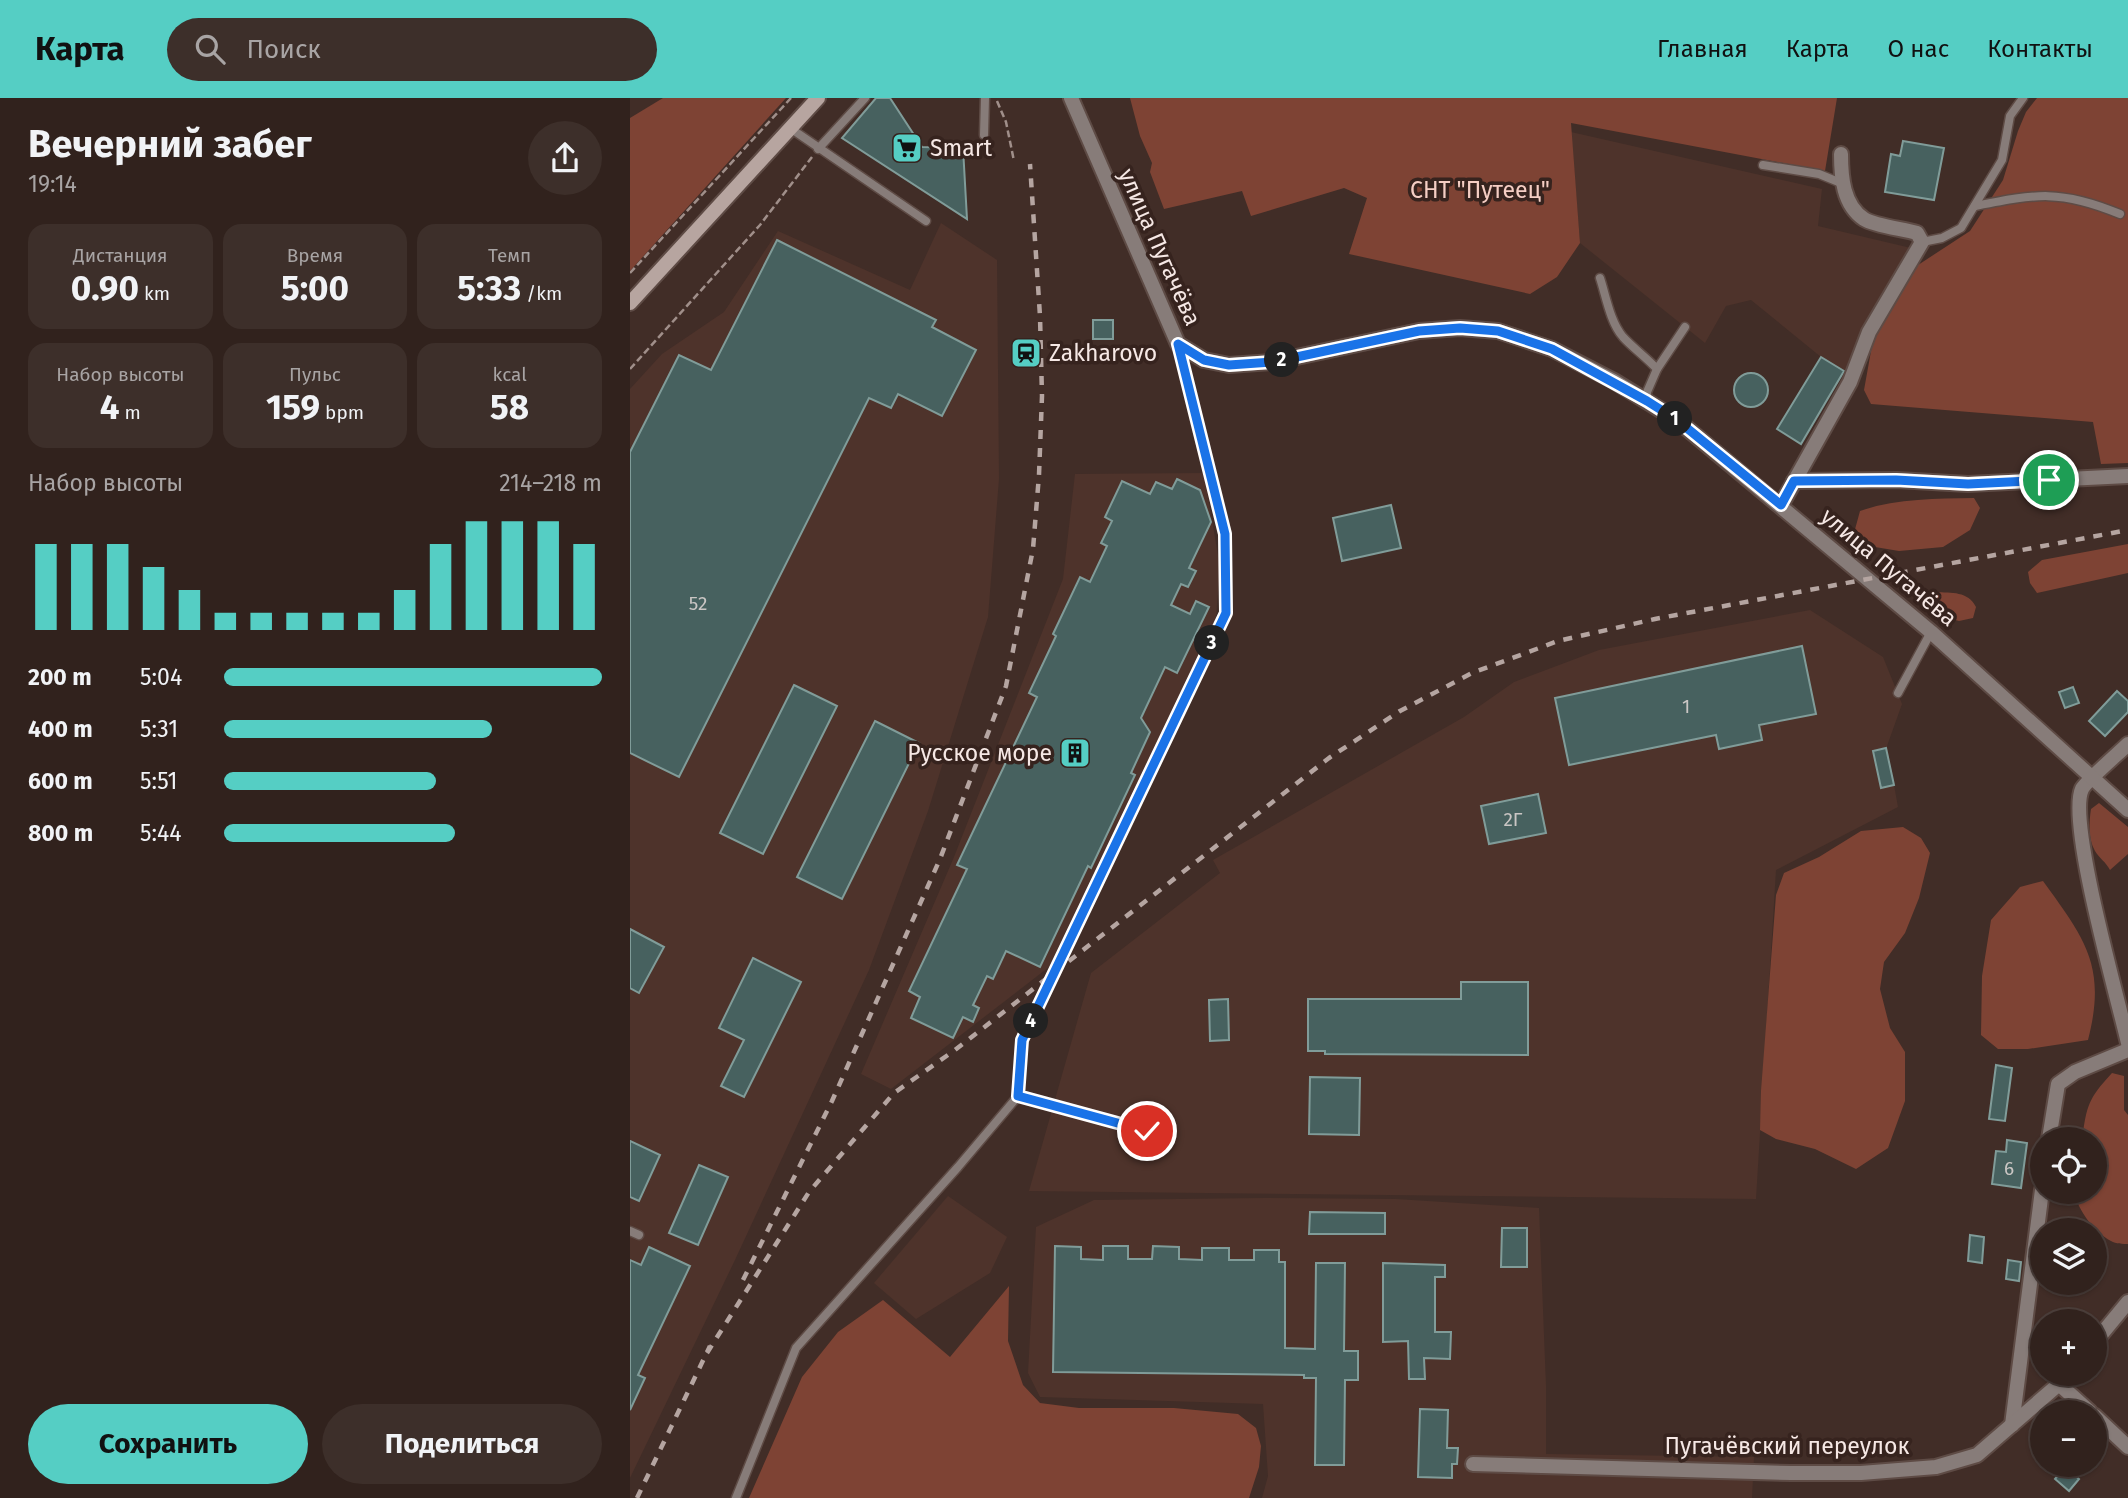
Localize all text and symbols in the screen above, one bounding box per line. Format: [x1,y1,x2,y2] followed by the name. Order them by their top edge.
[167,18,657,81] search box
[35,29,125,69] text: Карта
[191,30,229,68] icon: search
[247,34,321,65] text: Поиск
[1657,35,1748,63] text: Главная
[1786,35,1849,63] text: Карта
[1887,35,1949,63] text: О нас
[1987,35,2093,63] text: Контакты
[28,121,312,167] text: Вечерний забег
[528,121,602,195] button: share
[890,131,924,165] supermarket icon: Smart
[930,134,993,162] place label: Smart
[1113,164,1207,330] street label: улица Пугачёва
[28,170,77,198] text: 19:14
[1410,176,1550,204] park label: СНТ "Путеец"
[73,244,168,267] text: Дистанция
[287,244,343,267] text: Время
[488,244,531,267] text: Темп
[71,267,139,309] text: 0.90
[281,267,349,309] text: 5:00
[457,267,521,309] text: 5:33
[139,282,170,305] text: km
[521,282,562,305] text: /km
[1009,336,1043,370] station icon: Zakharovo
[1049,339,1157,367] place label: Zakharovo
[1264,342,1300,378] pin: 2
[1277,348,1286,371] text: 2
[56,363,184,386] text: Набор высоты
[289,363,341,386] text: Пульс
[493,363,527,386] text: kcal
[100,386,120,428] text: 4
[266,386,320,428] text: 159
[490,386,529,428] text: 58
[120,401,141,424] text: m
[320,401,364,424] text: bpm
[1658,402,1692,436] pin: 1
[1670,407,1679,430] text: 1
[2019,450,2079,510] pin
[2030,461,2068,499] icon: arrive
[28,469,183,497] text: Набор высоты
[499,469,602,497] text: 214–218 m
[1815,502,1963,632] street label: улица Пугачёва
[689,592,707,615] house number: 52
[1194,626,1230,660] pin: 3
[1207,631,1216,654] text: 3
[28,663,92,691] text: 200 m
[140,663,182,691] text: 5:04
[1682,695,1690,718] house number: 1
[28,715,93,743] text: 400 m
[140,715,178,743] text: 5:31
[1058,736,1092,770] building icon: Русское море
[907,739,1052,767] place label: Русское море
[28,767,93,795] text: 600 m
[140,767,177,795] text: 5:51
[1503,808,1523,831] house number: 2Г
[28,819,93,847] text: 800 m
[140,819,181,847] text: 5:44
[1014,1004,1048,1038] pin: 4
[1025,1009,1036,1032] text: 4
[1117,1101,1177,1161] pin
[1128,1112,1166,1150] icon: check
[2030,1127,2107,1477] map controls
[2030,1127,2107,1204] button: locate
[2004,1157,2014,1180] house number: 6
[2030,1218,2107,1295] button: layers
[2030,1309,2107,1386] button: +
[2030,1400,2107,1477] button: −
[28,1404,308,1484] button: Сохранить
[322,1404,602,1484] button: Поделиться
[1665,1432,1910,1460] street label: Пугачёвский переулок

